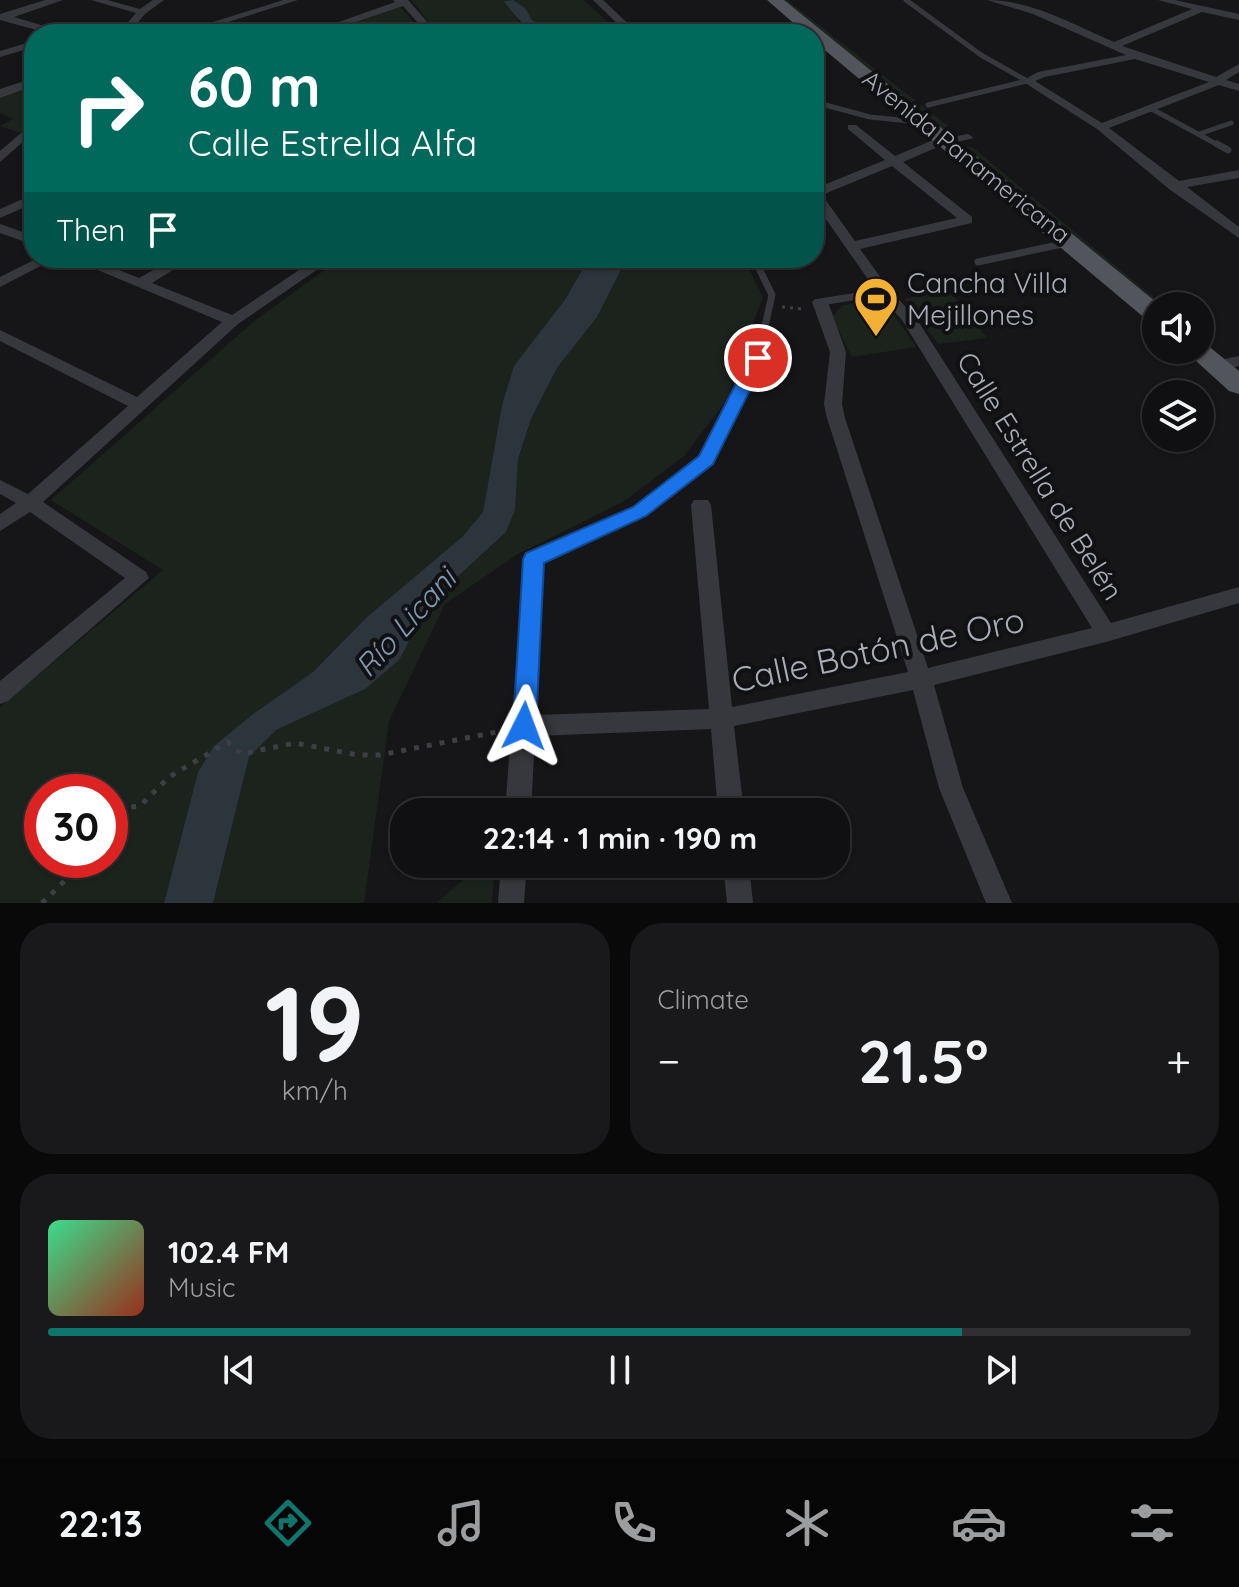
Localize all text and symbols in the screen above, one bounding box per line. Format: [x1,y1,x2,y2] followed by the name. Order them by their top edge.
[188,51,321,121] text: 60 m
[56,56,160,160] icon: right
[857,63,1076,249] street label: Avenida Panamericana
[188,120,477,165] text: Calle Estrella Alfa
[141,208,185,252] icon: arrive
[56,211,125,249] text: Then
[907,265,1068,332] place label: Cancha Villa Mejillones
[852,275,900,338] sports icon: Cancha Villa Mejillones
[1142,292,1214,452] map controls
[1142,292,1214,364] button: sound
[724,324,792,392] pin
[736,336,780,380] icon: arrive
[950,345,1131,606] street label: Calle Estrella de Belén
[1142,380,1214,452] button: layers
[347,558,466,684] water label: Río Licani
[728,597,1028,702] street label: Calle Botón de Oro
[482,684,566,768] position arrow
[24,774,128,878] speed limit sign: 30
[483,819,757,857] text: 22:14 · 1 min · 190 m
[265,957,365,1087] text: 19
[658,983,749,1016] text: Climate
[858,1023,989,1098] text: 21.5°
[658,1033,680,1088] text: −
[1166,1033,1191,1088] text: +
[282,1074,348,1107] text: km/h
[168,1233,289,1271] text: 102.4 FM
[168,1271,236,1304] text: Music
[217,1348,261,1392] icon: previous
[598,1348,642,1392] icon: pause
[979,1348,1023,1392] icon: next
[260,1495,316,1551] icon: directions
[433,1495,489,1551] icon: music
[606,1495,662,1551] icon: phone
[779,1495,835,1551] icon: climate
[951,1495,1007,1551] icon: car
[1124,1495,1180,1551] icon: filters
[58,1501,143,1546] text: 22:13

